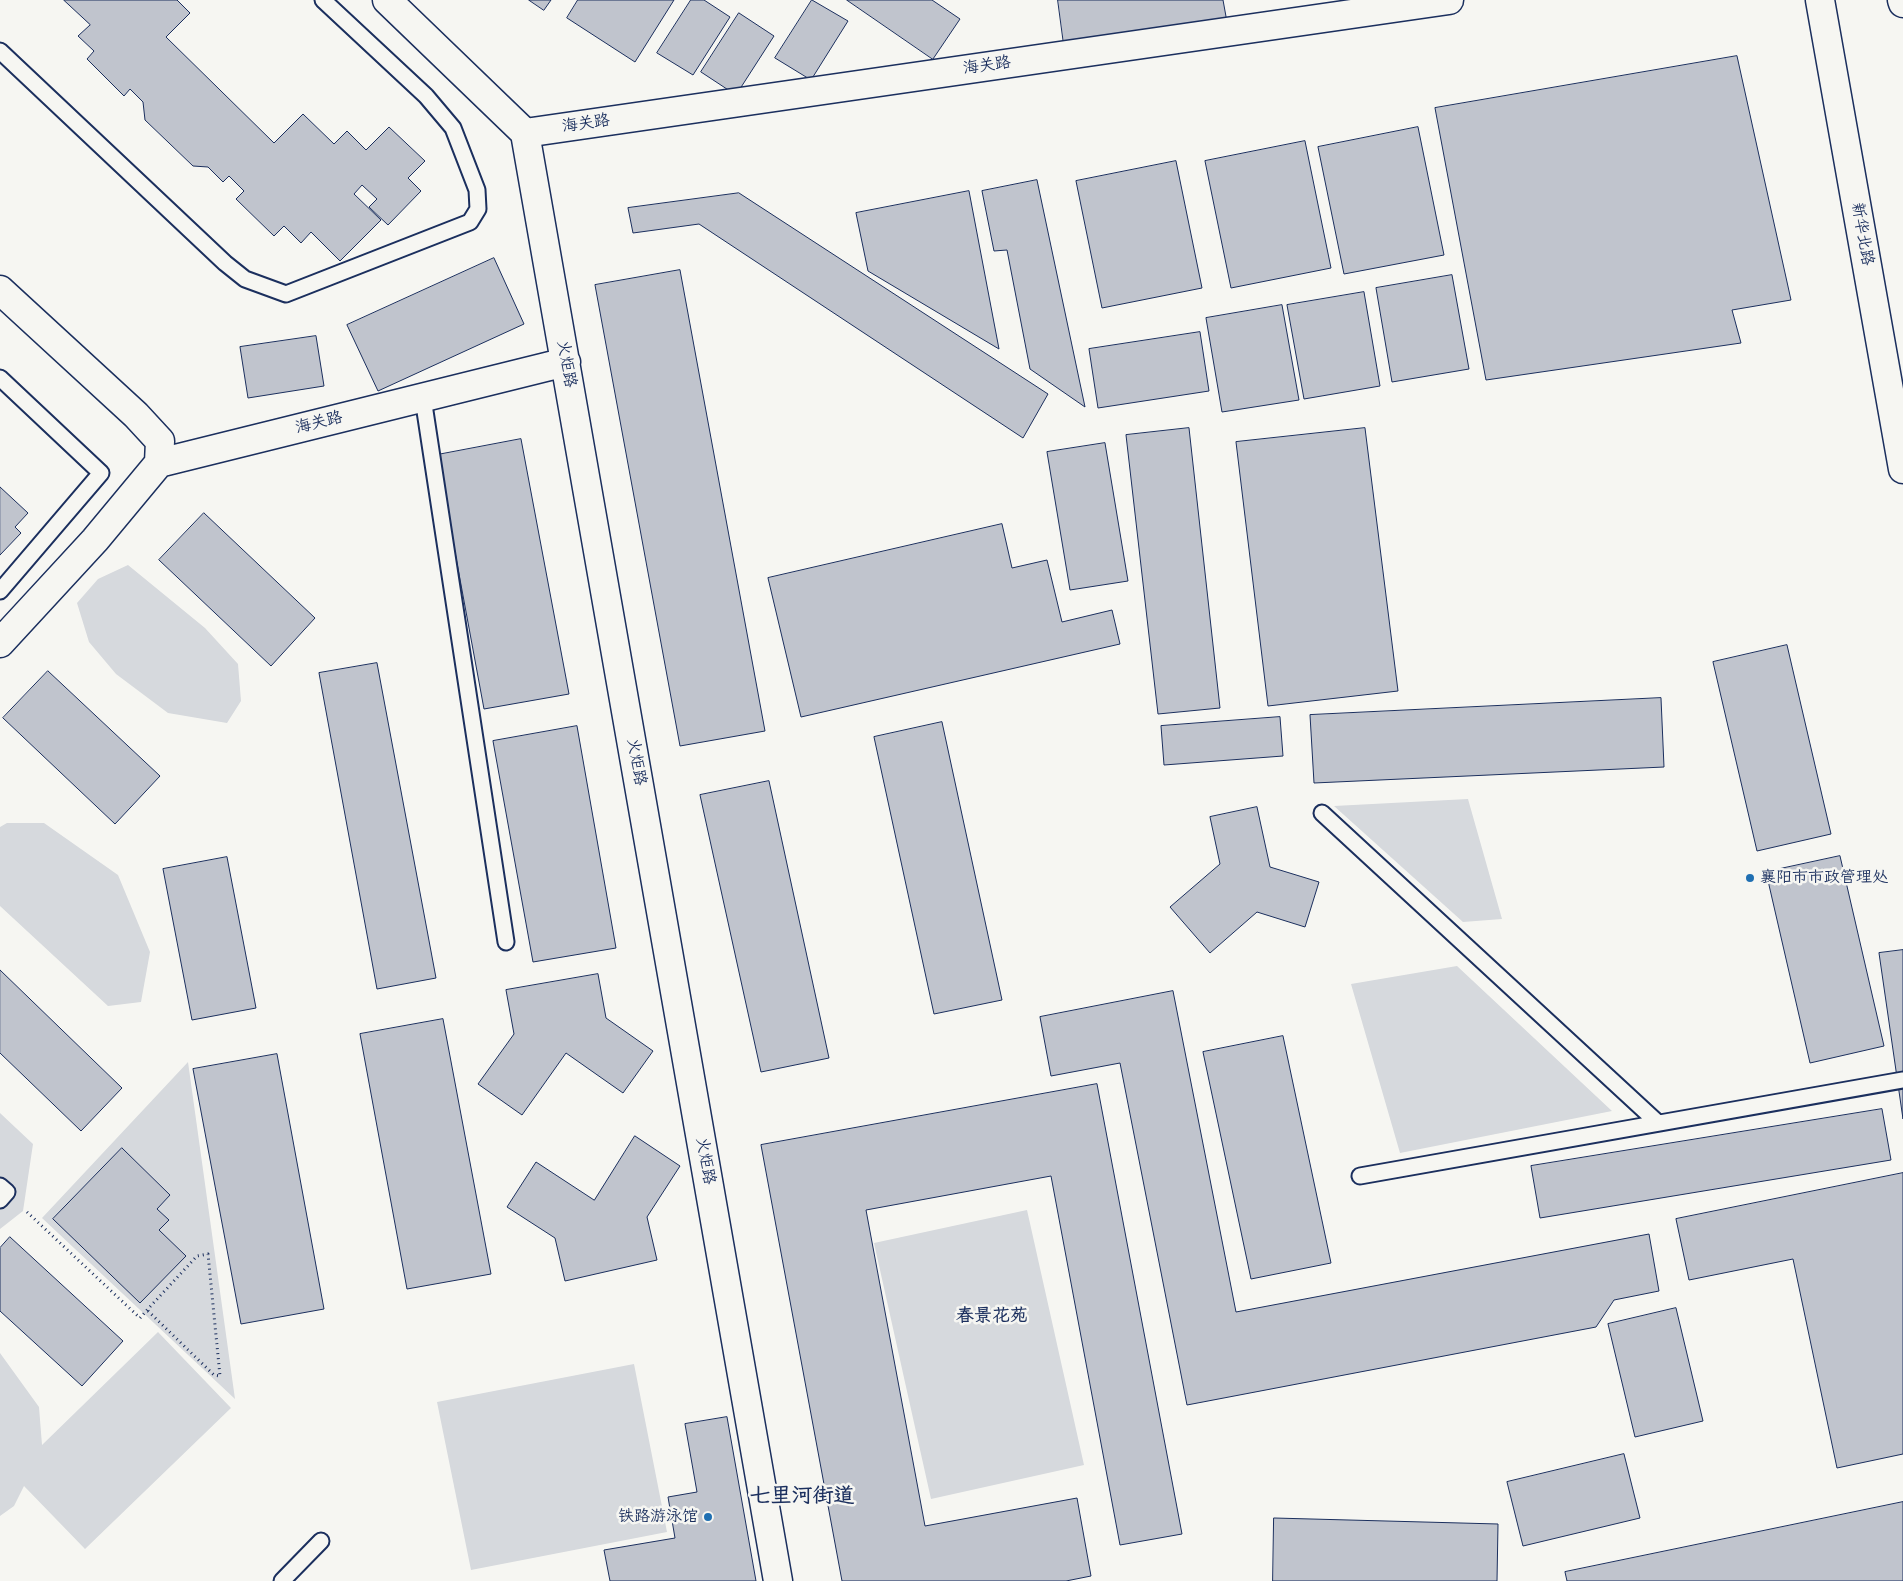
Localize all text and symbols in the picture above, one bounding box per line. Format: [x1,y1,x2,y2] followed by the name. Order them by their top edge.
[962,53,1012,79] street label: 海关路
[561,111,611,137] street label: 海关路
[1847,201,1877,267] street label: 新华北路
[552,339,580,389] street label: 火炬路
[293,408,345,438] street label: 海关路
[622,737,650,787] street label: 火炬路
[1760,868,1888,888] place label: 襄阳市市政管理处
[1744,872,1756,884] marker: 襄阳市市政管理处
[691,1136,719,1186] street label: 火炬路
[956,1305,1028,1327] district label: 春景花苑
[750,1484,854,1510] district label: 七里河街道
[618,1507,698,1527] place label: 铁路游泳馆
[702,1511,714,1523] marker: 铁路游泳馆

